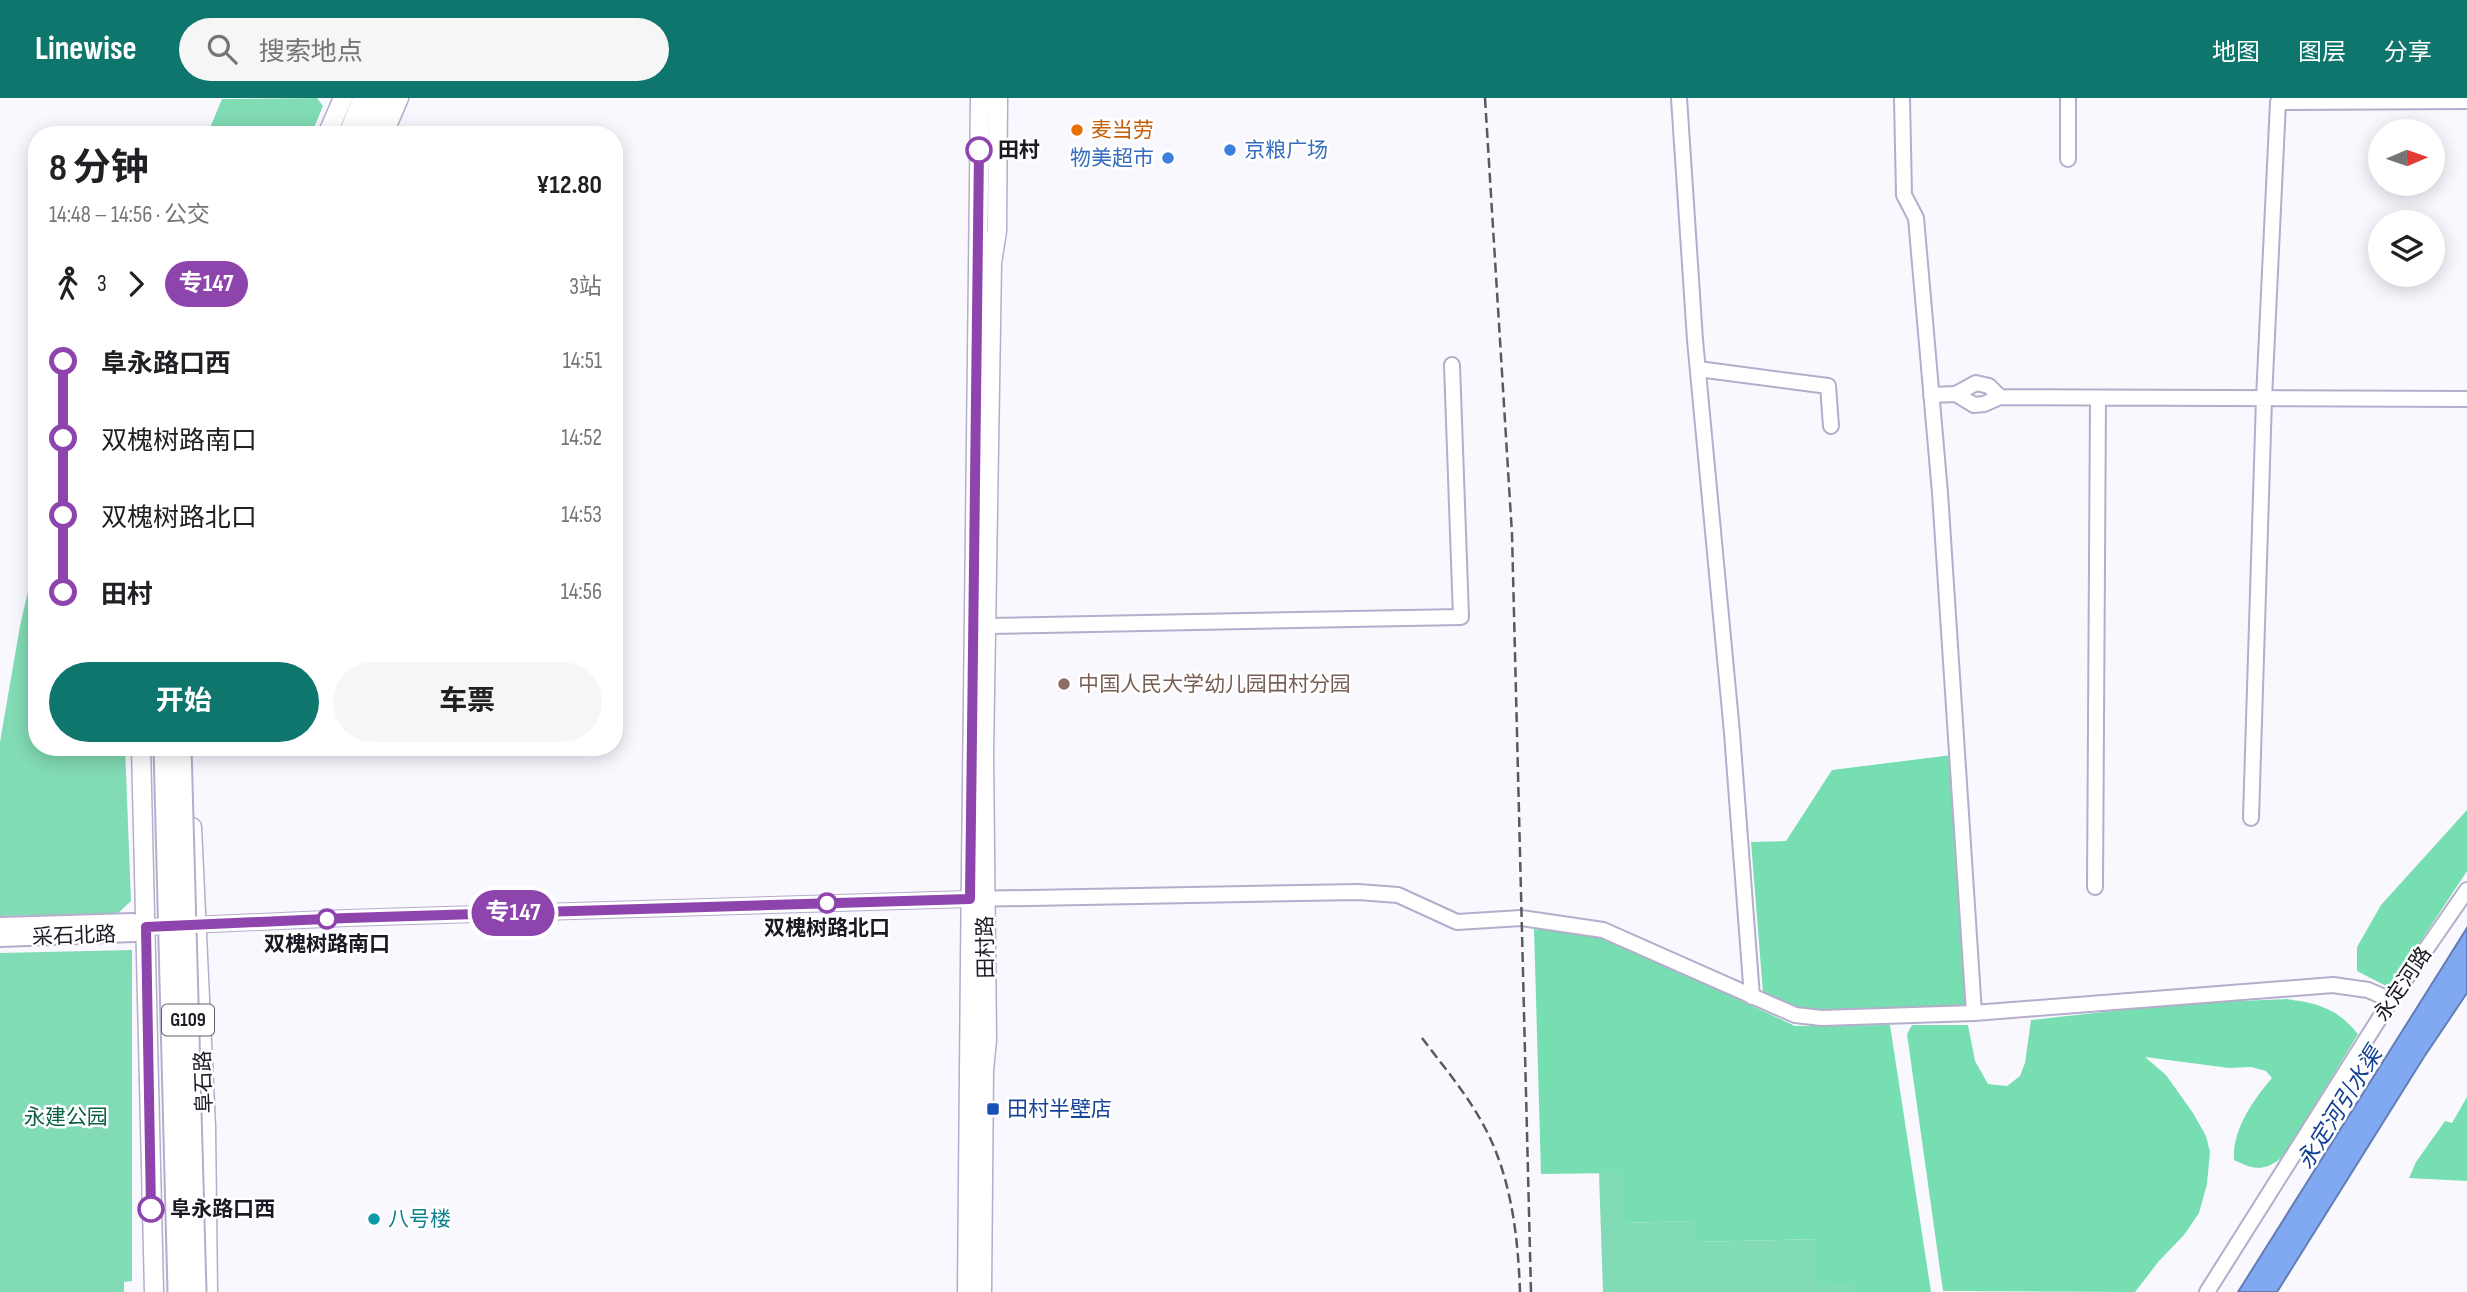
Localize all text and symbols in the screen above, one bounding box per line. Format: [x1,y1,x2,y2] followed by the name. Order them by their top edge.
[179,18,669,81] search box
[35,29,137,69] text: Linewise
[203,30,241,68] icon: search
[259,37,363,68] text: 搜索地点
[2212,38,2260,67] text: 地图
[2298,38,2346,67] text: 图层
[2384,38,2432,67] text: 分享
[1091,118,1154,143] place label: 麦当劳
[2368,119,2445,196] north arrow
[2368,119,2445,287] map controls
[1069,122,1085,138] marker: 麦当劳
[966,137,992,163] marker: 田村
[998,138,1040,163] place label: 田村
[1244,138,1328,163] place label: 京粮广场
[1222,142,1238,158] marker: 京粮广场
[49,146,149,191] text: 8 分钟
[1070,146,1154,171] place label: 物美超市
[1160,150,1176,166] marker: 物美超市
[536,170,602,201] text: ¥12.80
[49,201,210,229] text: 14:48 – 14:56 · 公交
[2368,210,2445,287] button: layers
[49,265,87,303] icon: walk
[117,265,155,303] icon: forward
[179,269,234,298] text: 专147
[97,270,107,298] text: 3
[569,273,602,301] text: 3站
[563,347,602,375] text: 14:51
[101,349,231,380] text: 阜永路口西
[561,424,602,452] text: 14:52
[101,426,257,457] text: 双槐树路南口
[561,501,602,529] text: 14:53
[101,503,257,534] text: 双槐树路北口
[561,578,602,606] text: 14:56
[101,580,153,611] text: 田村
[49,662,319,742] button: 开始
[333,662,602,742] button: 车票
[1078,672,1351,697] place label: 中国人民大学幼儿园田村分园
[1056,676,1072,692] marker: 中国人民大学幼儿园田村分园
[464,890,562,936] line badge: 专147
[817,893,837,913] marker: 双槐树路北口
[486,898,540,927] text: 专147
[317,909,337,929] marker: 双槐树路南口
[973,915,999,979] street label: 田村路
[764,916,890,941] place label: 双槐树路北口
[32,922,116,950] street label: 采石北路
[264,932,390,957] place label: 双槐树路南口
[2369,942,2437,1026] street label: 永定河路
[162,1004,214,1036] road number: G109
[2292,1040,2390,1174] water label: 永定河引水渠
[190,1050,218,1114] street label: 阜石路
[1007,1097,1112,1122] place label: 田村半壁店
[985,1101,1001,1117] marker: 田村半壁店
[24,1105,108,1130] park label: 永建公园
[138,1196,164,1222] marker: 阜永路口西
[170,1197,275,1222] place label: 阜永路口西
[388,1207,451,1232] place label: 八号楼
[366,1211,382,1227] marker: 八号楼

